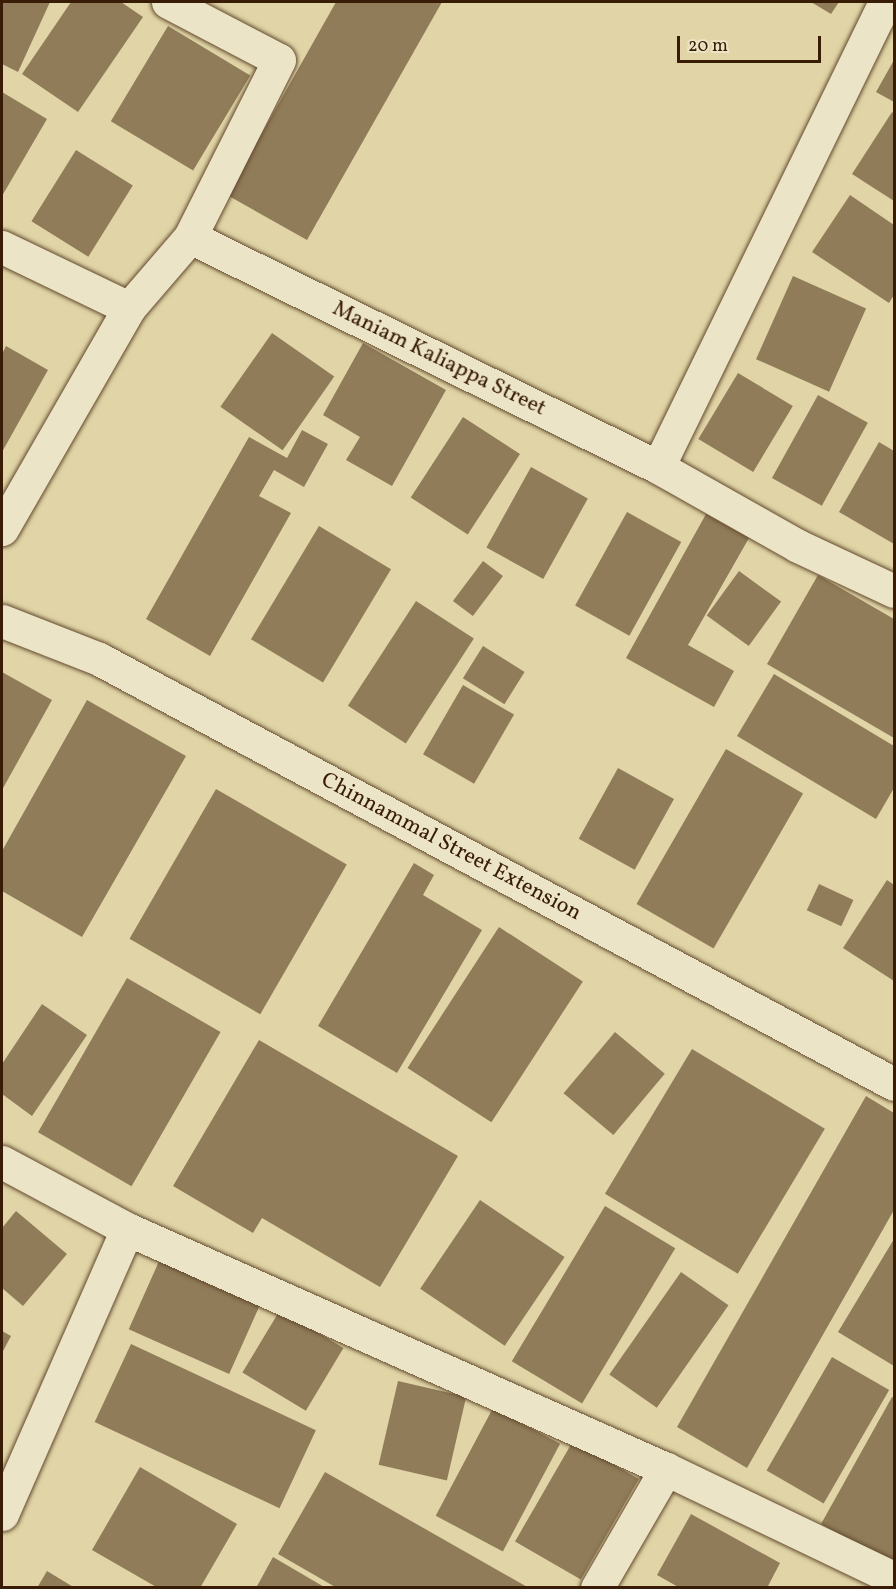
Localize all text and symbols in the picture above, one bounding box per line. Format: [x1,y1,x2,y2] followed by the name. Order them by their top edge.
[680,24,824,62] scale bar
[688,34,728,59] text: 20 m
[328,296,550,422] street label: Maniam Kaliappa Street
[316,767,586,927] street label: Chinnammal Street Extension

